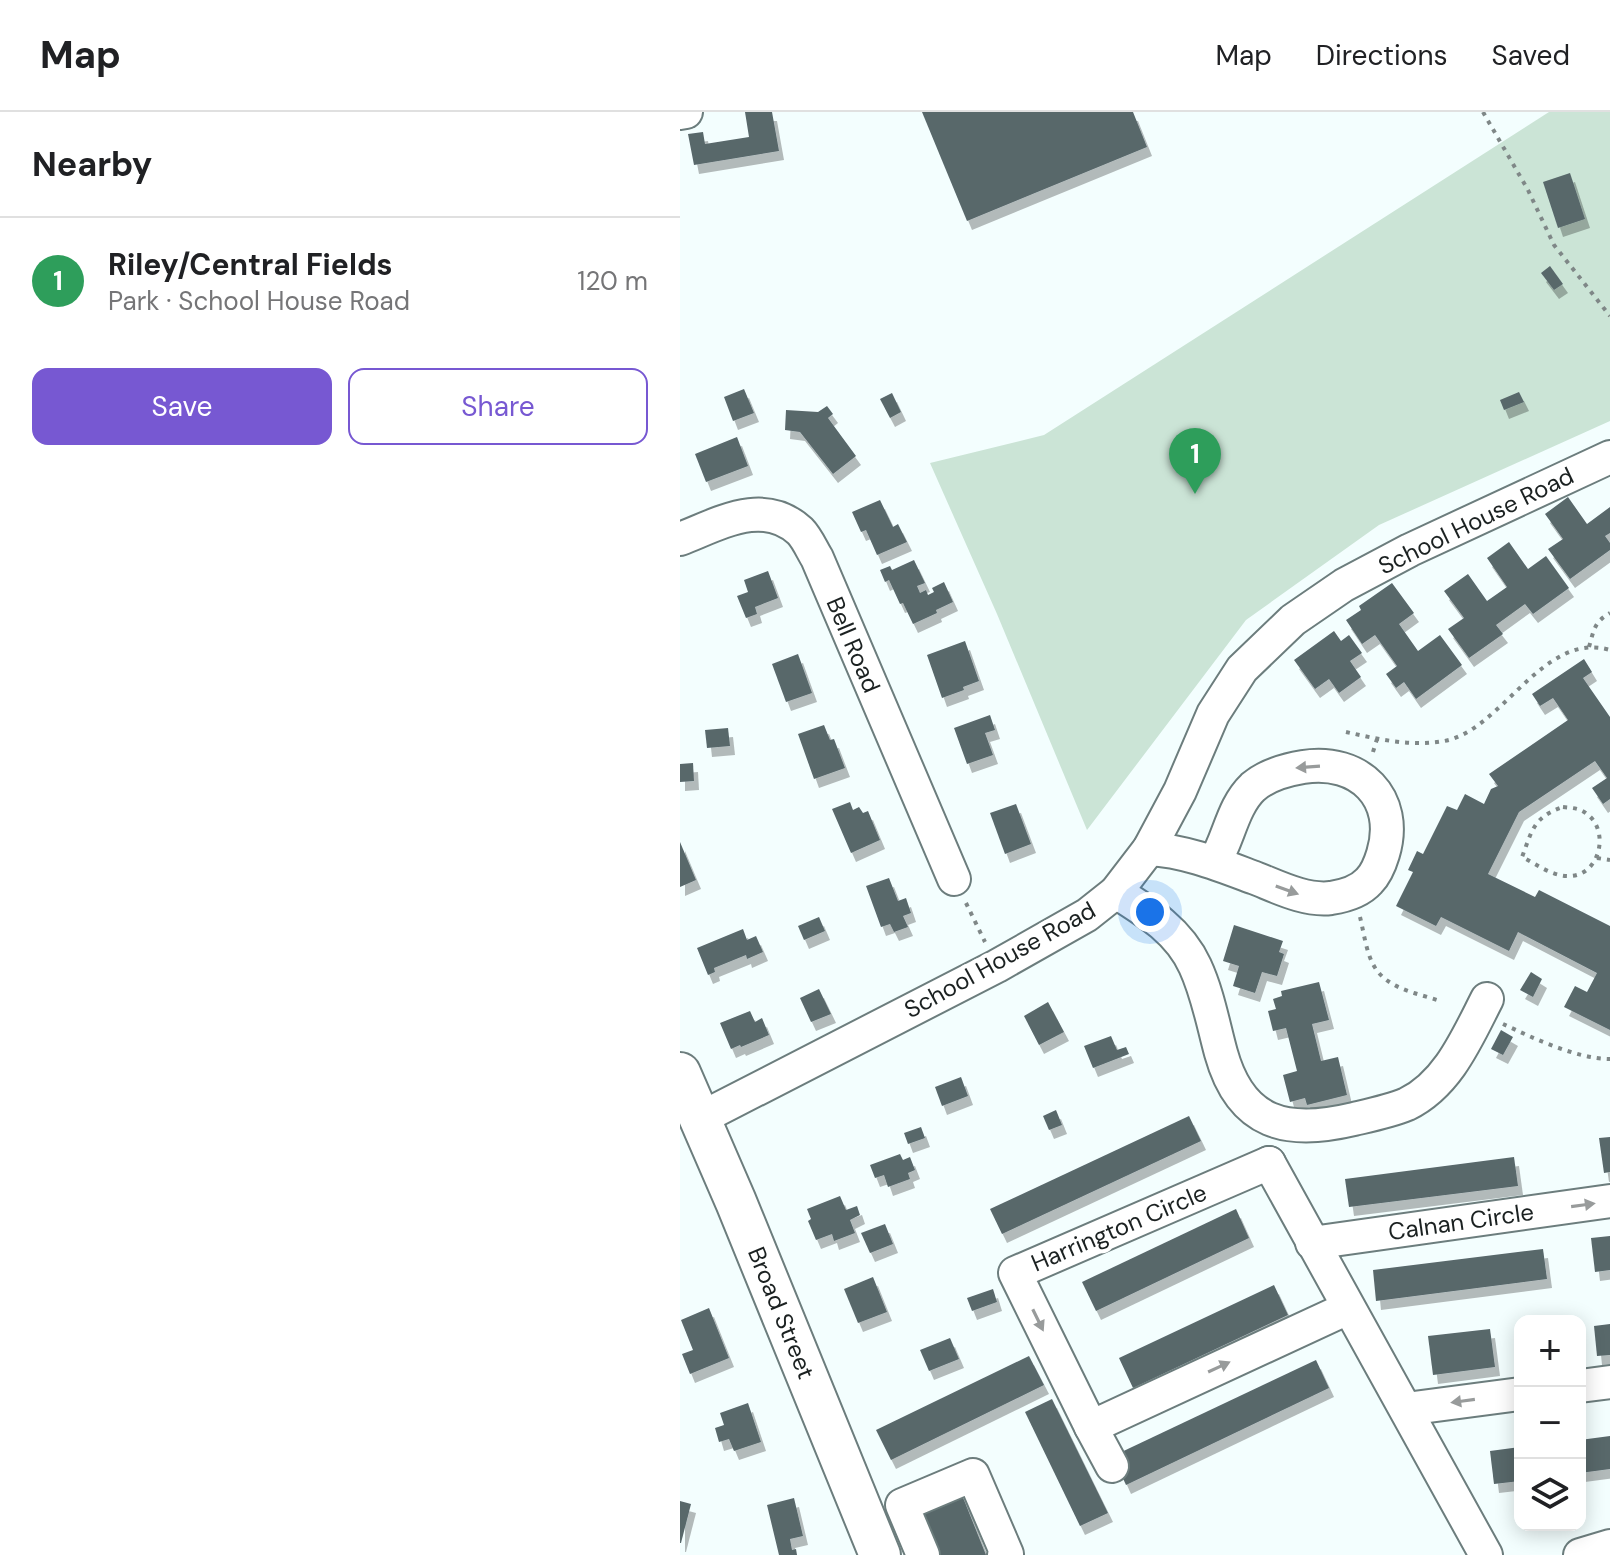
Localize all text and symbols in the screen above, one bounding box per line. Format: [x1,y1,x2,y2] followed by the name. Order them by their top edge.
[40,30,121,80] text: Map
[1215,37,1272,74] text: Map
[1316,37,1448,74] text: Directions
[1492,37,1570,74] text: Saved
[32,142,152,187] text: Nearby
[108,245,393,284] text: Riley/Central Fields
[53,264,63,298] text: 1
[577,264,648,298] text: 120 m
[108,284,410,318] text: Park · School House Road
[32,368,332,445] button: Save
[348,368,648,445] button: Share
[1169,428,1221,494] pin: 1
[1373,460,1579,581] street label: School House Road
[819,592,887,697] street label: Bell Road
[1295,761,1320,774] one-way arrow
[1275,884,1299,897] one-way arrow
[1130,892,1170,932] your location
[899,894,1101,1025] street label: School House Road
[1026,1177,1211,1278] street label: Harrington Circle
[1386,1196,1536,1247] street label: Calnan Circle
[1571,1198,1596,1211] one-way arrow
[741,1242,822,1383] street label: Broad Street
[1032,1309,1045,1332] one-way arrow
[1514,1315,1586,1531] map controls
[1514,1315,1586,1387] button: +
[1207,1360,1231,1374] one-way arrow
[1514,1387,1586,1459] button: −
[1450,1395,1475,1408] one-way arrow
[1514,1459,1586,1531] button: layers

